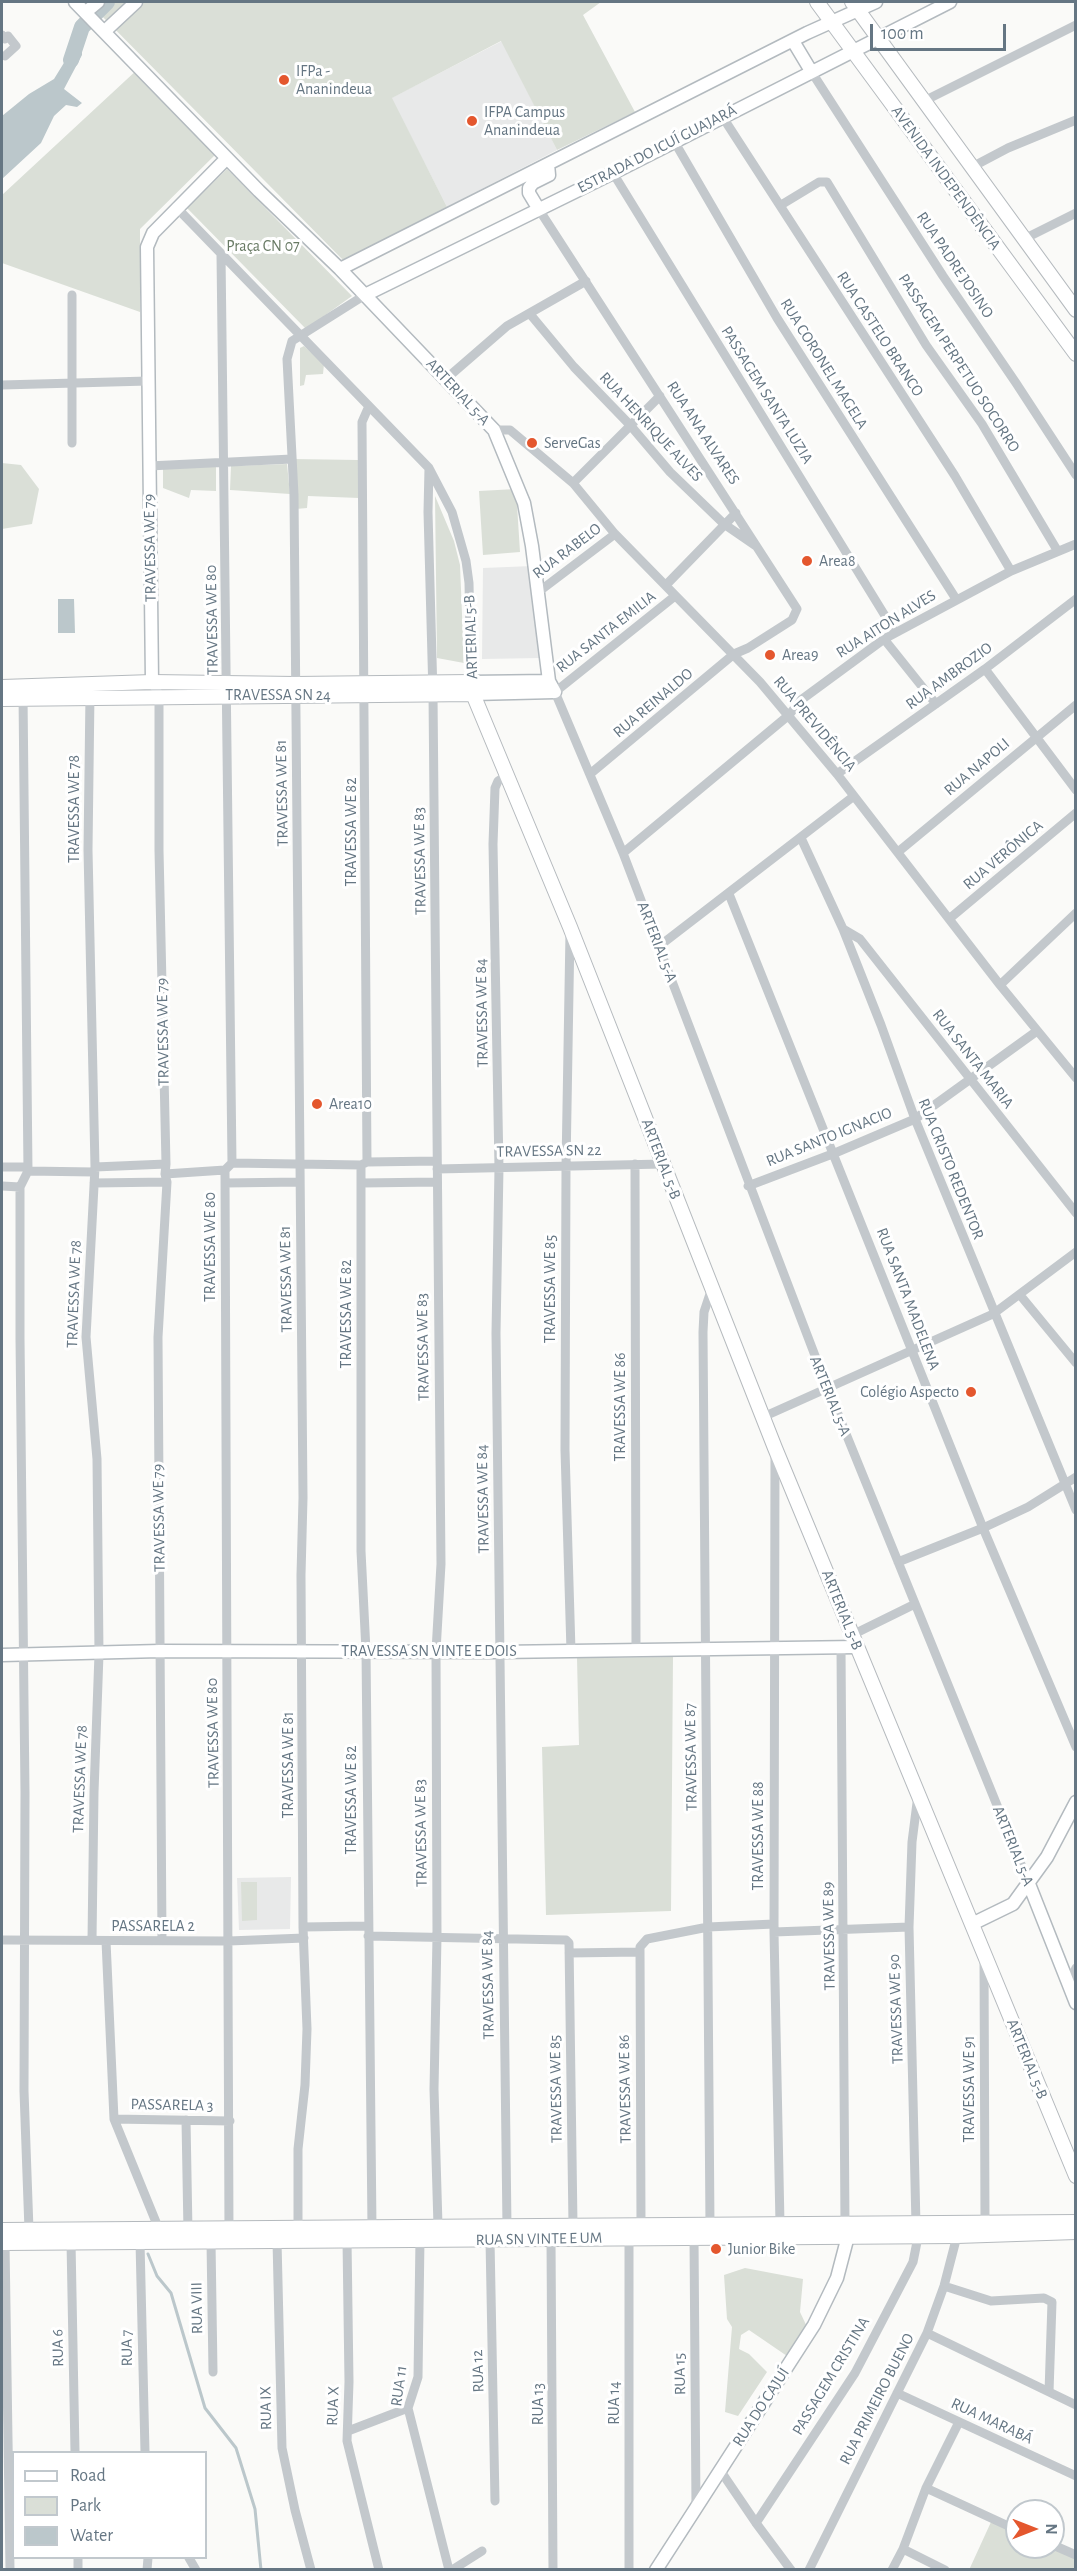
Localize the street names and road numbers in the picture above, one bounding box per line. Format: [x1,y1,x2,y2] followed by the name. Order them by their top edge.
[574,100,740,198] street label: ESTRADA DO ICUÍ GUAJARÁ
[887,102,1005,254] street label: AVENIDA INDEPENDÊNCIA
[912,208,998,322] street label: RUA PADRE JOSINO
[832,268,928,400] street label: RUA CASTELO BRANCO
[894,270,1024,456] street label: PASSAGEM PERPETUO SOCORRO
[776,295,872,433] street label: RUA CORONEL MAGELA
[717,323,817,467] street label: PASSAGEM SANTA LUZIA
[422,354,494,430] street label: ARTERIAL 5-A
[595,368,707,486] street label: RUA HENRIQUE ALVES
[662,378,744,488] street label: RUA ANA ALVARES
[139,494,161,602] street label: TRAVESSA WE 79
[529,519,605,583] street label: RUA RABELO
[201,565,223,675] street label: TRAVESSA WE 80
[833,586,939,662] street label: RUA AITON ALVES
[552,587,660,677] street label: RUA SANTA EMILIA
[460,594,482,680] street label: ARTERIAL 5-B
[902,638,996,714] street label: RUA AMBROZIO
[609,664,697,742] street label: RUA REINALDO
[769,672,861,776] street label: RUA PREVIDÊNCIA
[225,685,331,705] street label: TRAVESSA SN 24
[940,734,1014,800] street label: RUA NAPOLI
[271,739,293,847] street label: TRAVESSA WE 81
[64,755,84,863] street label: TRAVESSA WE 78
[341,778,361,886] street label: TRAVESSA WE 82
[409,807,431,915] street label: TRAVESSA WE 83
[959,816,1047,894] street label: RUA VERÔNICA
[633,899,681,985] street label: ARTERIAL 5-A
[471,958,493,1068] street label: TRAVESSA WE 84
[152,978,174,1086] street label: TRAVESSA WE 79
[928,1005,1018,1113] street label: RUA SANTA MARIA
[914,1096,988,1242] street label: RUA CRISTO REDENTOR
[763,1103,895,1171] street label: RUA SANTO IGNACIO
[637,1116,685,1202] street label: ARTERIAL 5-B
[496,1140,602,1162] street label: TRAVESSA SN 22
[200,1192,220,1302] street label: TRAVESSA WE 80
[275,1225,297,1333] street label: TRAVESSA WE 81
[872,1225,944,1373] street label: RUA SANTA MADELENA
[540,1235,560,1343] street label: TRAVESSA WE 85
[63,1240,85,1348] street label: TRAVESSA WE 78
[336,1260,356,1368] street label: TRAVESSA WE 82
[412,1293,434,1401] street label: TRAVESSA WE 83
[610,1352,630,1462] street label: TRAVESSA WE 86
[805,1353,855,1439] street label: ARTERIAL 5-A
[472,1444,494,1554] street label: TRAVESSA WE 84
[148,1464,170,1572] street label: TRAVESSA WE 79
[817,1567,867,1653] street label: ARTERIAL 5-B
[341,1641,517,1661] street label: TRAVESSA SN VINTE E DOIS
[202,1678,224,1788] street label: TRAVESSA WE 80
[680,1703,702,1811] street label: TRAVESSA WE 87
[278,1711,298,1819] street label: TRAVESSA WE 81
[69,1725,91,1833] street label: TRAVESSA WE 78
[341,1746,361,1854] street label: TRAVESSA WE 82
[410,1779,432,1887] street label: TRAVESSA WE 83
[748,1781,768,1891] street label: TRAVESSA WE 88
[988,1803,1038,1889] street label: ARTERIAL 5-A
[818,1881,840,1991] street label: TRAVESSA WE 89
[111,1916,195,1936] street label: PASSARELA 2
[477,1930,499,2040] street label: TRAVESSA WE 84
[884,1954,908,2064] street label: TRAVESSA WE 90
[1002,2016,1052,2102] street label: ARTERIAL 5-B
[614,2034,636,2144] street label: TRAVESSA WE 86
[545,2035,567,2143] street label: TRAVESSA WE 85
[959,2035,979,2143] street label: TRAVESSA WE 91
[130,2095,214,2115] street label: PASSARELA 3
[476,2228,602,2250] street label: RUA SN VINTE E UM
[187,2282,207,2334] street label: RUA VIII
[788,2313,874,2439] street label: PASSAGEM CRISTINA
[48,2329,68,2367] street label: RUA 6
[117,2329,137,2367] street label: RUA 7
[836,2330,918,2468] street label: RUA PRIMEIRO BUENO
[468,2349,488,2393] street label: RUA 12
[670,2353,690,2395] street label: RUA 15
[387,2364,411,2408] street label: RUA 11
[728,2364,794,2450] street label: RUA DO CAJUÍ
[604,2381,624,2425] street label: RUA 14
[528,2383,548,2425] street label: RUA 13
[256,2386,276,2430] street label: RUA IX
[323,2386,343,2426] street label: RUA X
[948,2394,1036,2448] street label: RUA MARABÁ

